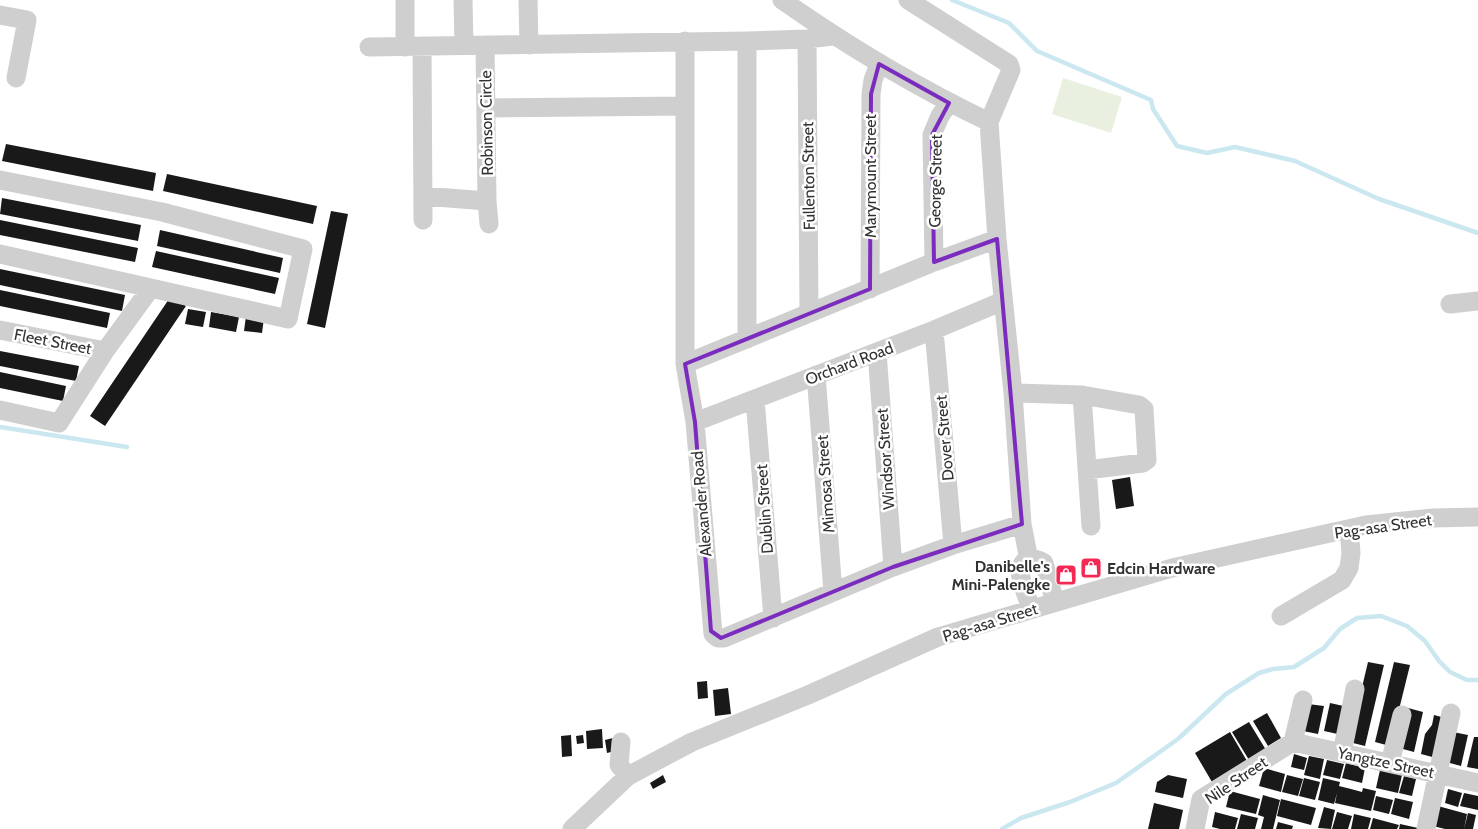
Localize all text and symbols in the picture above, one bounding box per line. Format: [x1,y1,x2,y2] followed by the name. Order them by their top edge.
[476,70,497,176] street label: Robinson Circle
[861,113,880,238] street label: Marymount Street
[798,121,819,230] street label: Fullenton Street
[925,133,946,228] street label: George Street
[13,325,94,358] street label: Fleet Street
[803,338,896,389] street label: Orchard Road
[931,394,958,482] street label: Dover Street
[872,407,899,510] street label: Windsor Street
[813,434,838,534] street label: Mimosa Street
[687,450,716,558] street label: Alexander Road
[752,463,777,554] street label: Dublin Street
[1333,510,1434,543] street label: Pag-asa Street
[1079,556,1103,580] shop icon: Edcin Hardware
[951,557,1050,594] place label: Danibelle's Mini-Palengke
[1107,559,1215,578] place label: Edcin Hardware
[1054,563,1078,587] shop icon: Danibelle's Mini-Palengke
[940,599,1040,646] street label: Pag-asa Street
[1335,743,1437,782] street label: Yangtze Street
[1201,752,1272,808] street label: Nile Street

